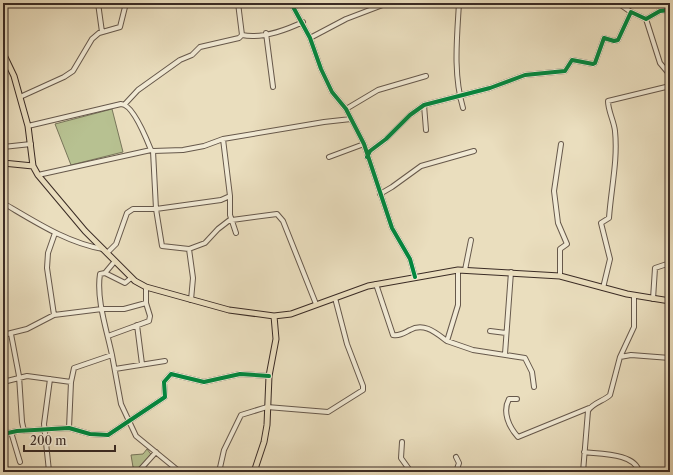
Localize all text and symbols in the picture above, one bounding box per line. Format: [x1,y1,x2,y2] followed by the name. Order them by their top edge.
[24,427,115,453] scale bar
[30,433,67,448] text: 200 m

